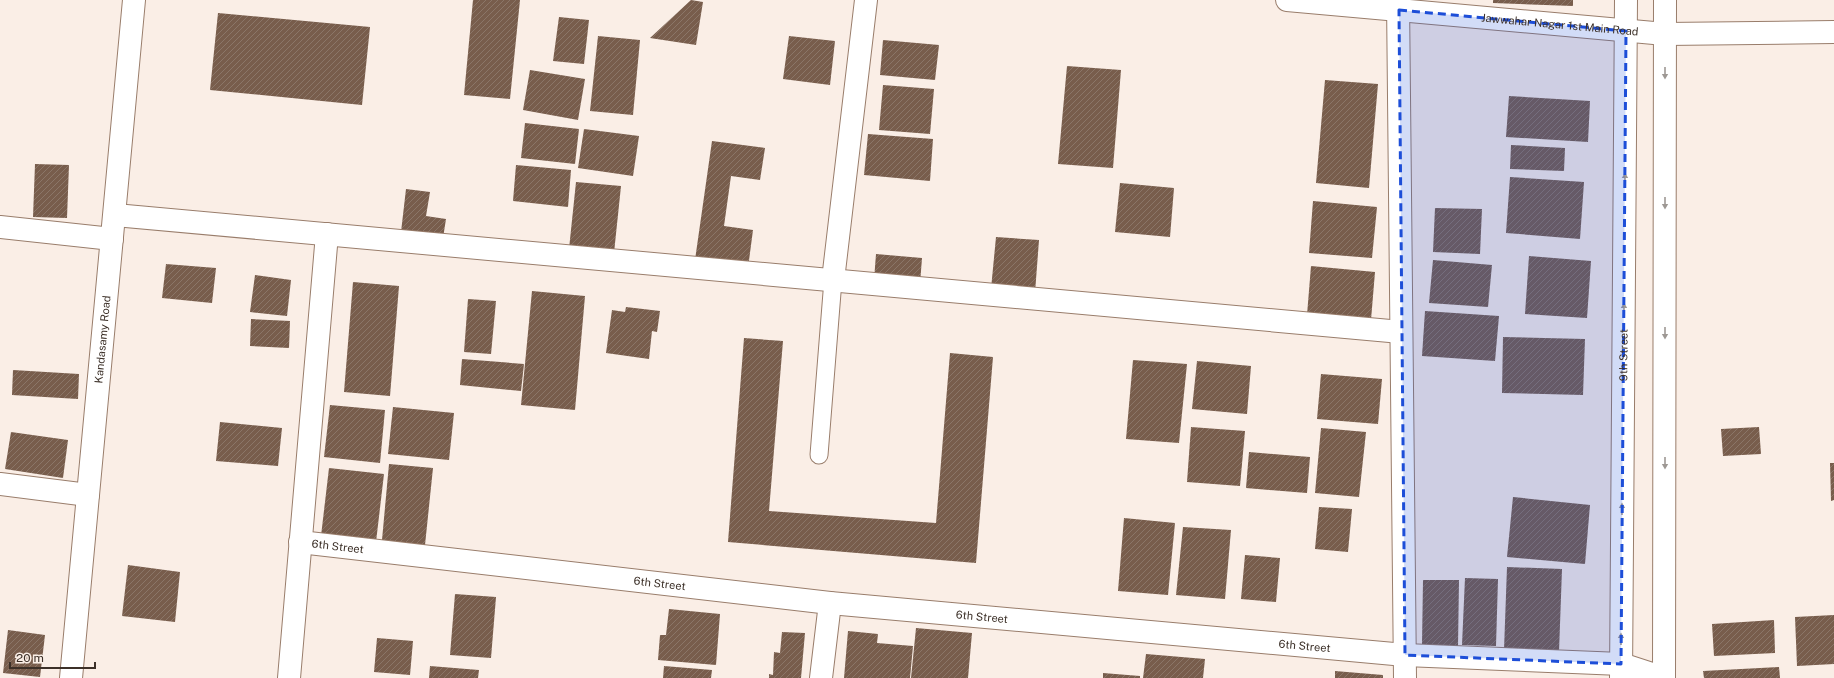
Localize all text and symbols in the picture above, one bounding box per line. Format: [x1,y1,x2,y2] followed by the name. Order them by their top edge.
[1481,12,1639,38] street label: Jawwahar Nagar 1st Main Road
[1662,67,1668,80] one-way arrow
[1622,172,1628,185] one-way arrow
[1662,197,1668,210] one-way arrow
[92,295,113,384] street label: Kandasamy Road
[1621,302,1627,315] one-way arrow
[1662,327,1668,340] one-way arrow
[1617,329,1630,381] street label: 9th Street
[1662,457,1668,470] one-way arrow
[1619,502,1625,515] one-way arrow
[311,537,364,555] street label: 6th Street
[633,574,686,592] street label: 6th Street
[955,608,1008,625] street label: 6th Street
[1618,632,1624,645] one-way arrow
[1278,638,1331,654] street label: 6th Street
[10,644,95,670] scale bar
[16,651,44,665] text: 20 m

